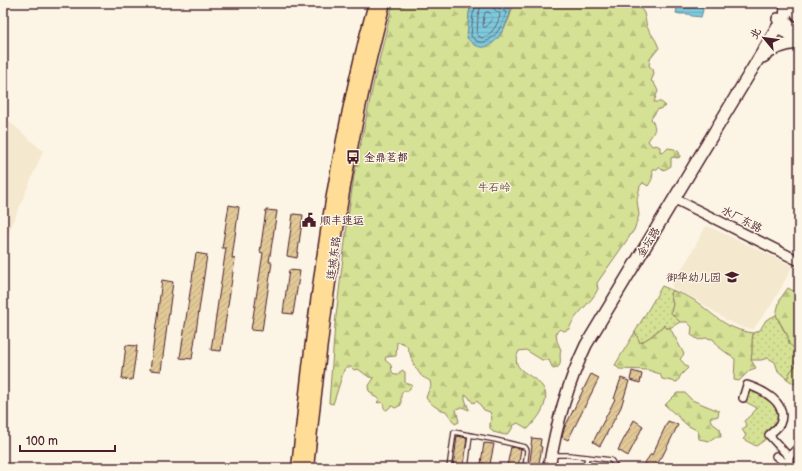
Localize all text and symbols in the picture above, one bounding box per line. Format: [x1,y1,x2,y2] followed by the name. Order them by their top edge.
[744,18,784,58] north arrow
[747,25,764,41] text: 北
[345,149,361,165] bus stop icon: 金鼎茗都
[364,151,408,164] place label: 金鼎茗都
[478,181,511,194] park label: 牛石岭
[719,204,764,235] street label: 水厂东路
[301,212,317,228] public building icon: 顺丰速运
[320,214,364,227] place label: 顺丰速运
[634,225,663,260] street label: 金坛路
[324,235,343,281] street label: 连城东路
[724,269,740,285] school or university icon: 御华幼儿园
[666,271,721,284] place label: 御华幼儿园
[20,427,115,453] scale bar
[26,434,58,449] text: 100 m

